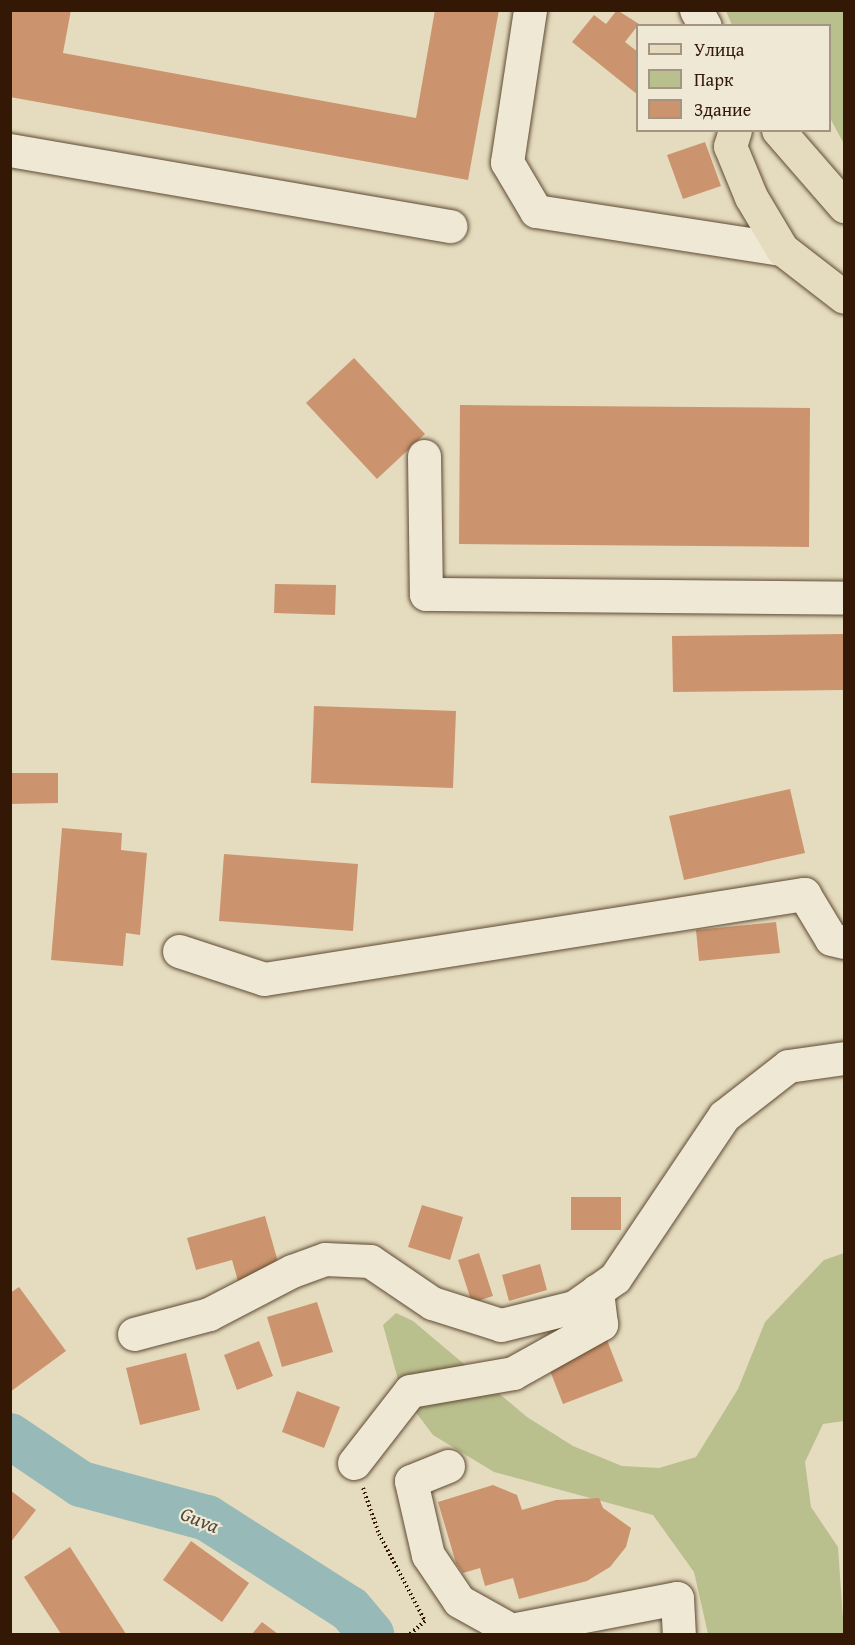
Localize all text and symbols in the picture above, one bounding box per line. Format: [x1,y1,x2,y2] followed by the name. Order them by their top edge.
[636,24,831,132] legend
[694,36,744,63] text: Улица
[694,66,733,93] text: Парк
[694,96,751,123] text: Здание
[177,1501,223,1537] water label: Guva

